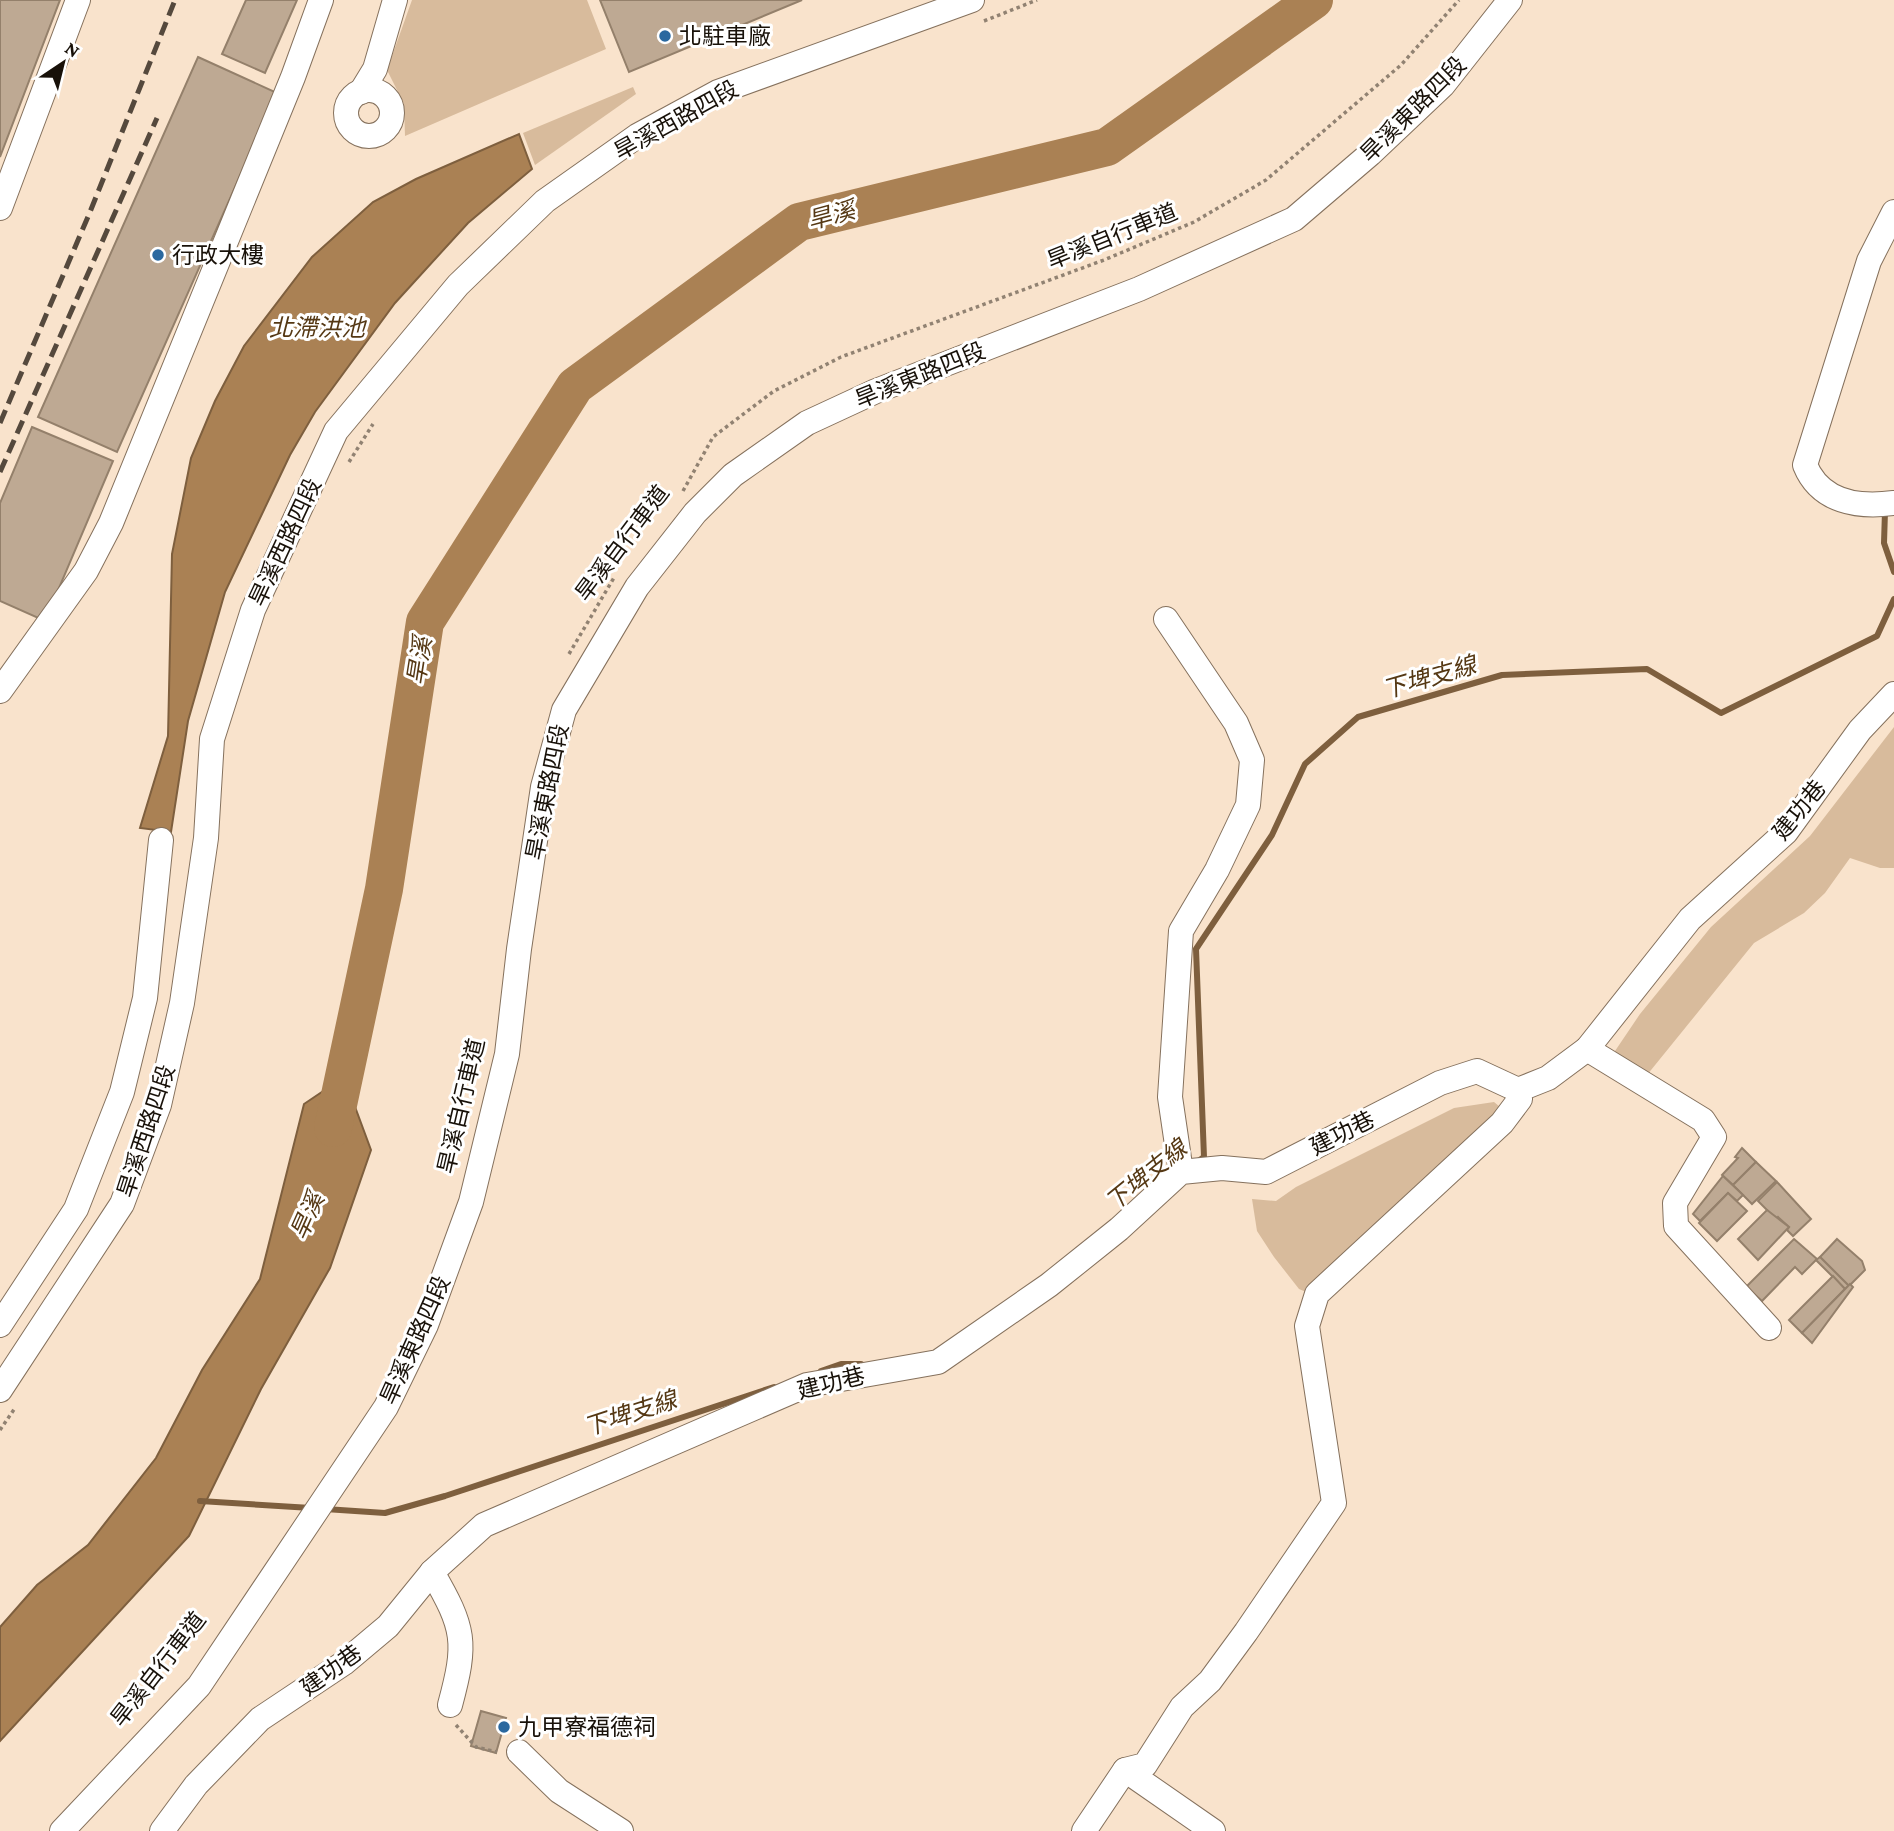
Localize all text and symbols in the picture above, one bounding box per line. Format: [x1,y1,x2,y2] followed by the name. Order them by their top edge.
[679,23,771,49] place label: 北駐車廠
[28,28,98,98] north arrow
[657,28,673,44] marker: 北駐車廠
[61,37,84,62] text: N
[1355,51,1471,167] street label: 旱溪東路四段
[609,75,743,165] street label: 旱溪西路四段
[804,195,861,234] water label: 旱溪
[1043,198,1181,274] street label: 旱溪自行車道
[172,242,264,268] place label: 行政大樓
[150,247,166,263] marker: 行政大樓
[269,314,368,341] water label: 北滯洪池
[851,337,989,413] street label: 旱溪東路四段
[244,474,326,610] street label: 旱溪西路四段
[570,480,674,606] street label: 旱溪自行車道
[402,632,437,687] water label: 旱溪
[1379,650,1482,703] water label: 下埤支線
[521,722,573,862] street label: 旱溪東路四段
[1767,775,1831,845] street label: 建功巷
[433,1036,489,1176] street label: 旱溪自行車道
[112,1061,180,1201] street label: 旱溪西路四段
[1305,1106,1379,1160] street label: 建功巷
[1100,1132,1194,1216] water label: 下埤支線
[285,1186,330,1243] water label: 旱溪
[375,1272,455,1408] street label: 旱溪東路四段
[794,1362,868,1404] street label: 建功巷
[580,1384,683,1441] water label: 下埤支線
[105,1607,211,1731] street label: 旱溪自行車道
[295,1639,367,1701] street label: 建功巷
[518,1714,656,1740] place label: 九甲寮福德祠
[496,1719,512,1735] marker: 九甲寮福德祠

